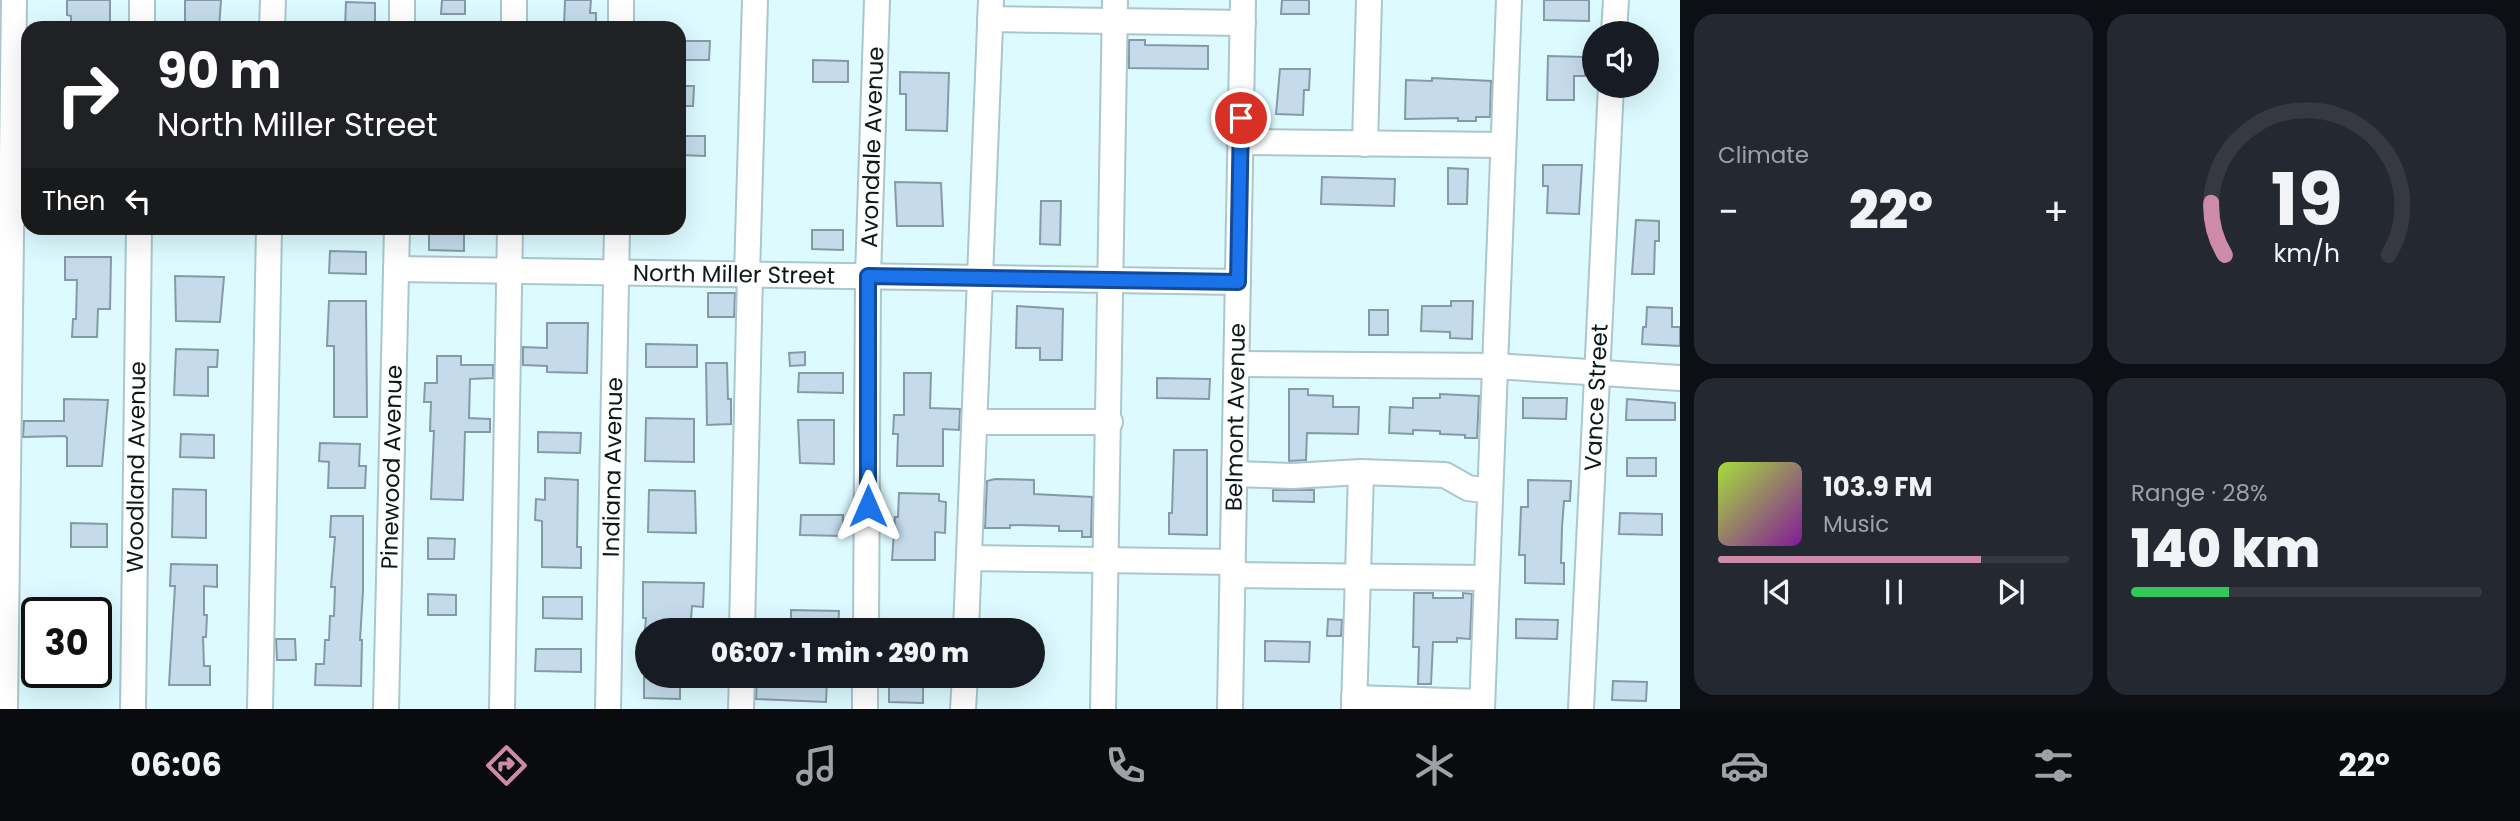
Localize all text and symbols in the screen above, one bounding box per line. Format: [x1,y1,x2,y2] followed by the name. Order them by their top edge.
[1582,21,1659,98] map controls
[1582,21,1659,98] button: sound
[157,37,281,105] text: 90 m
[853,46,891,248] street label: Avondale Avenue
[42,49,133,140] icon: right
[1211,88,1271,148] pin
[1222,99,1260,137] icon: arrive
[157,102,438,147] text: North Miller Street
[1718,139,1809,171] text: Climate
[2270,149,2343,250] text: 19
[1849,174,1933,247] text: 22°
[119,182,157,220] icon: left
[42,183,105,219] text: Then
[1718,185,1739,238] text: −
[2043,185,2069,238] text: +
[2273,236,2340,271] text: km/h
[633,257,835,292] street label: North Miller Street
[1218,323,1253,511] street label: Belmont Avenue
[1576,323,1616,472] street label: Vance Street
[119,361,153,573] street label: Woodland Avenue
[373,364,410,570] street label: Pinewood Avenue
[595,377,630,557] street label: Indiana Avenue
[831,469,905,543] position arrow
[1823,469,1932,505] text: 103.9 FM
[2131,477,2267,509] text: Range · 28%
[1823,508,1889,540] text: Music
[2131,512,2320,585] text: 140 km
[1758,573,1796,611] icon: previous
[1875,573,1913,611] icon: pause
[1992,573,2030,611] icon: next
[21,597,112,688] speed limit sign: 30
[711,635,969,671] text: 06:07 · 1 min · 290 m
[482,741,531,790] icon: directions
[792,741,841,790] icon: music
[1101,741,1150,790] icon: phone
[1410,741,1459,790] icon: climate
[1720,741,1769,790] icon: car
[2029,741,2078,790] icon: filters
[130,742,222,787] text: 06:06
[2338,742,2390,787] text: 22°

